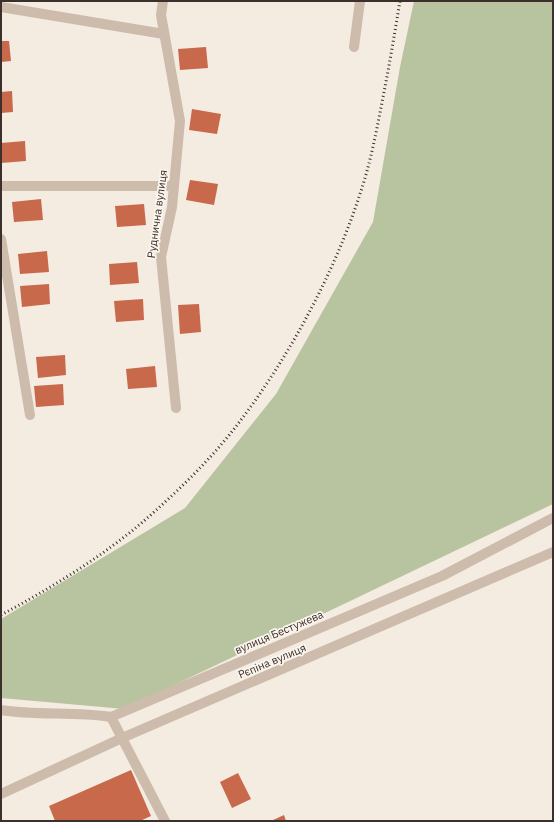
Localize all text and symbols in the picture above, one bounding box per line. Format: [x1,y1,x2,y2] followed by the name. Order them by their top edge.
[144,169,170,259] street label: Руднична вулиця
[233,607,325,657] street label: вулиця Бестужева
[236,640,308,682] street label: Рєпіна вулиця

